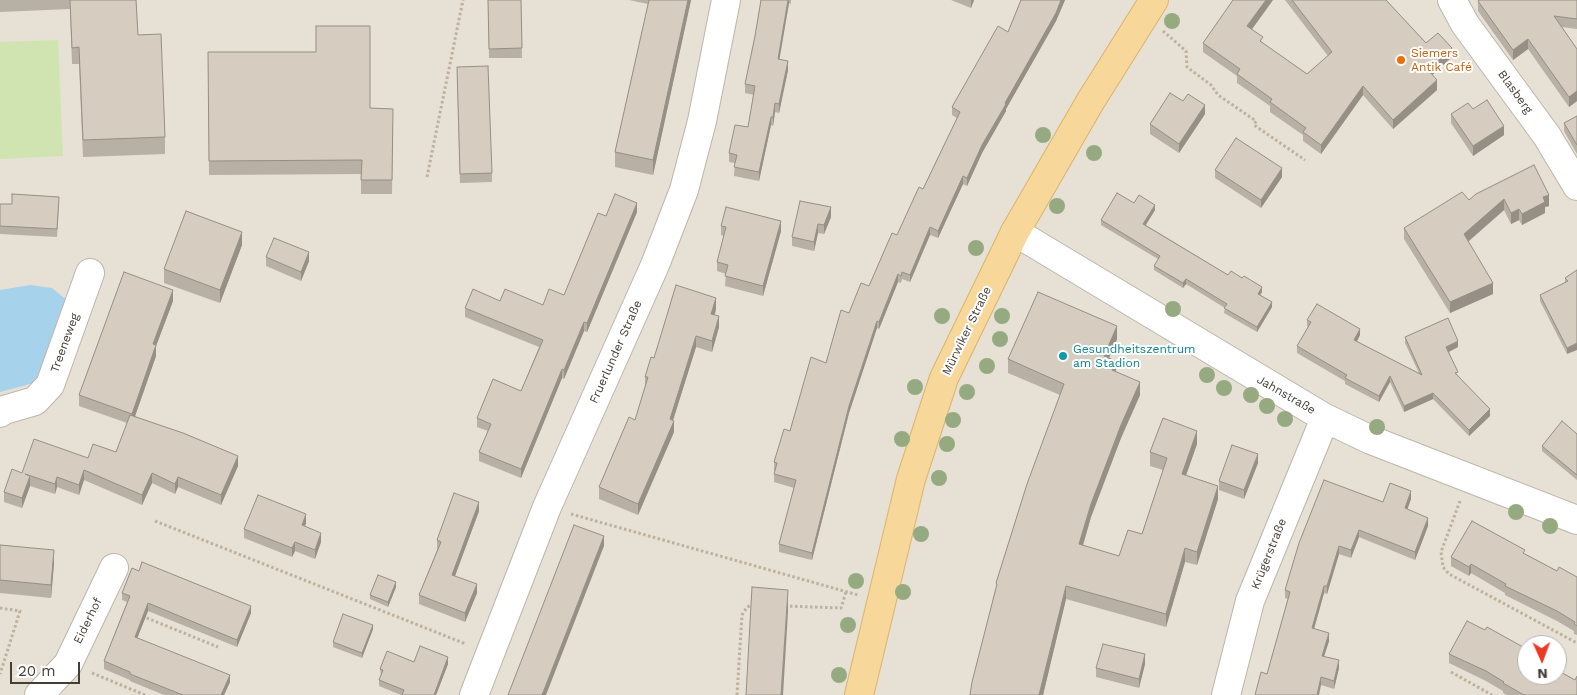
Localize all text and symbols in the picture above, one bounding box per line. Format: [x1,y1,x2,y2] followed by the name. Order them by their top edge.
[1411,46,1472,74] place label: Siemers Antik Café
[1395,54,1407,66] marker: Siemers Antik Café
[1494,68,1536,116] street label: Blasberg
[939,284,995,378] street label: Mürwiker Straße
[587,298,645,406] street label: Fruerlunder Straße
[48,311,82,375] street label: Treeneweg
[1073,342,1196,370] place label: Gesundheitszentrum am Stadion
[1057,350,1069,362] marker: Gesundheitszentrum am Stadion
[1254,372,1318,418] street label: Jahnstraße
[1248,516,1290,592] street label: Krügerstraße
[71,596,105,646] street label: Eiderhof
[1517,635,1567,685] north arrow
[12,652,82,684] scale bar
[18,662,56,680] text: 20 m
[1537,666,1548,682] text: N

